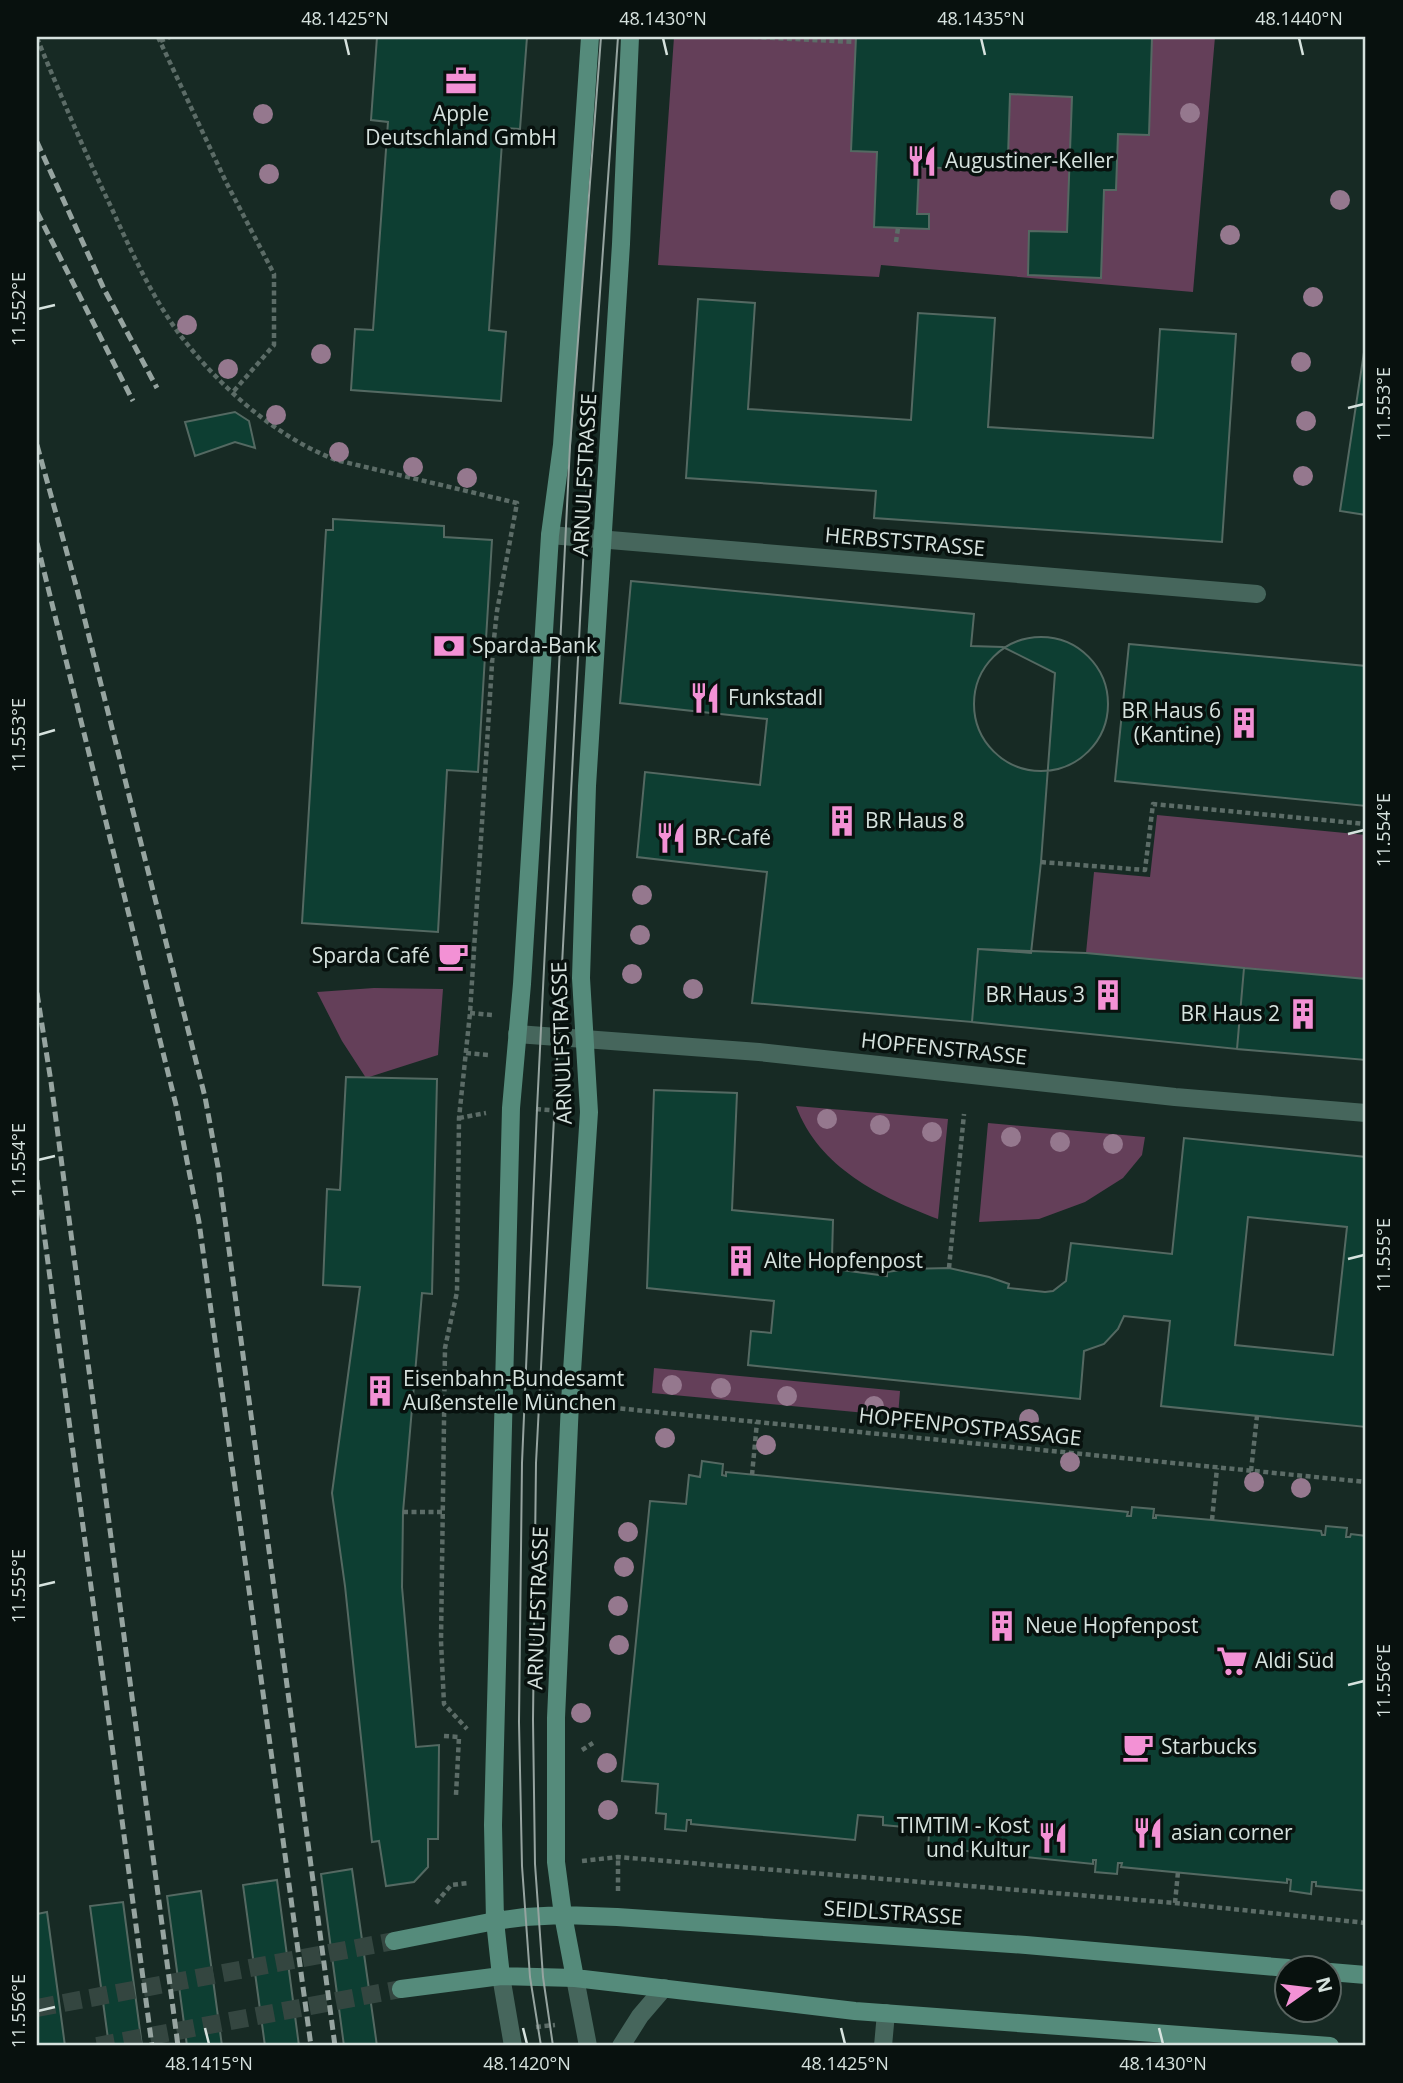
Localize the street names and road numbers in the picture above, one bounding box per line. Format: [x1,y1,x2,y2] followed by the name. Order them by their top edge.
[566,393,602,557] street label: ARNULFSTRASSE
[824,520,986,562] street label: HERBSTSTRASSE
[544,961,578,1125] street label: ARNULFSTRASSE
[860,1025,1029,1071] street label: HOPFENSTRASSE
[857,1400,1083,1452] street label: HOPFENPOSTPASSAGE
[520,1526,554,1690] street label: ARNULFSTRASSE
[823,1893,964,1931] street label: SEIDLSTRASSE

